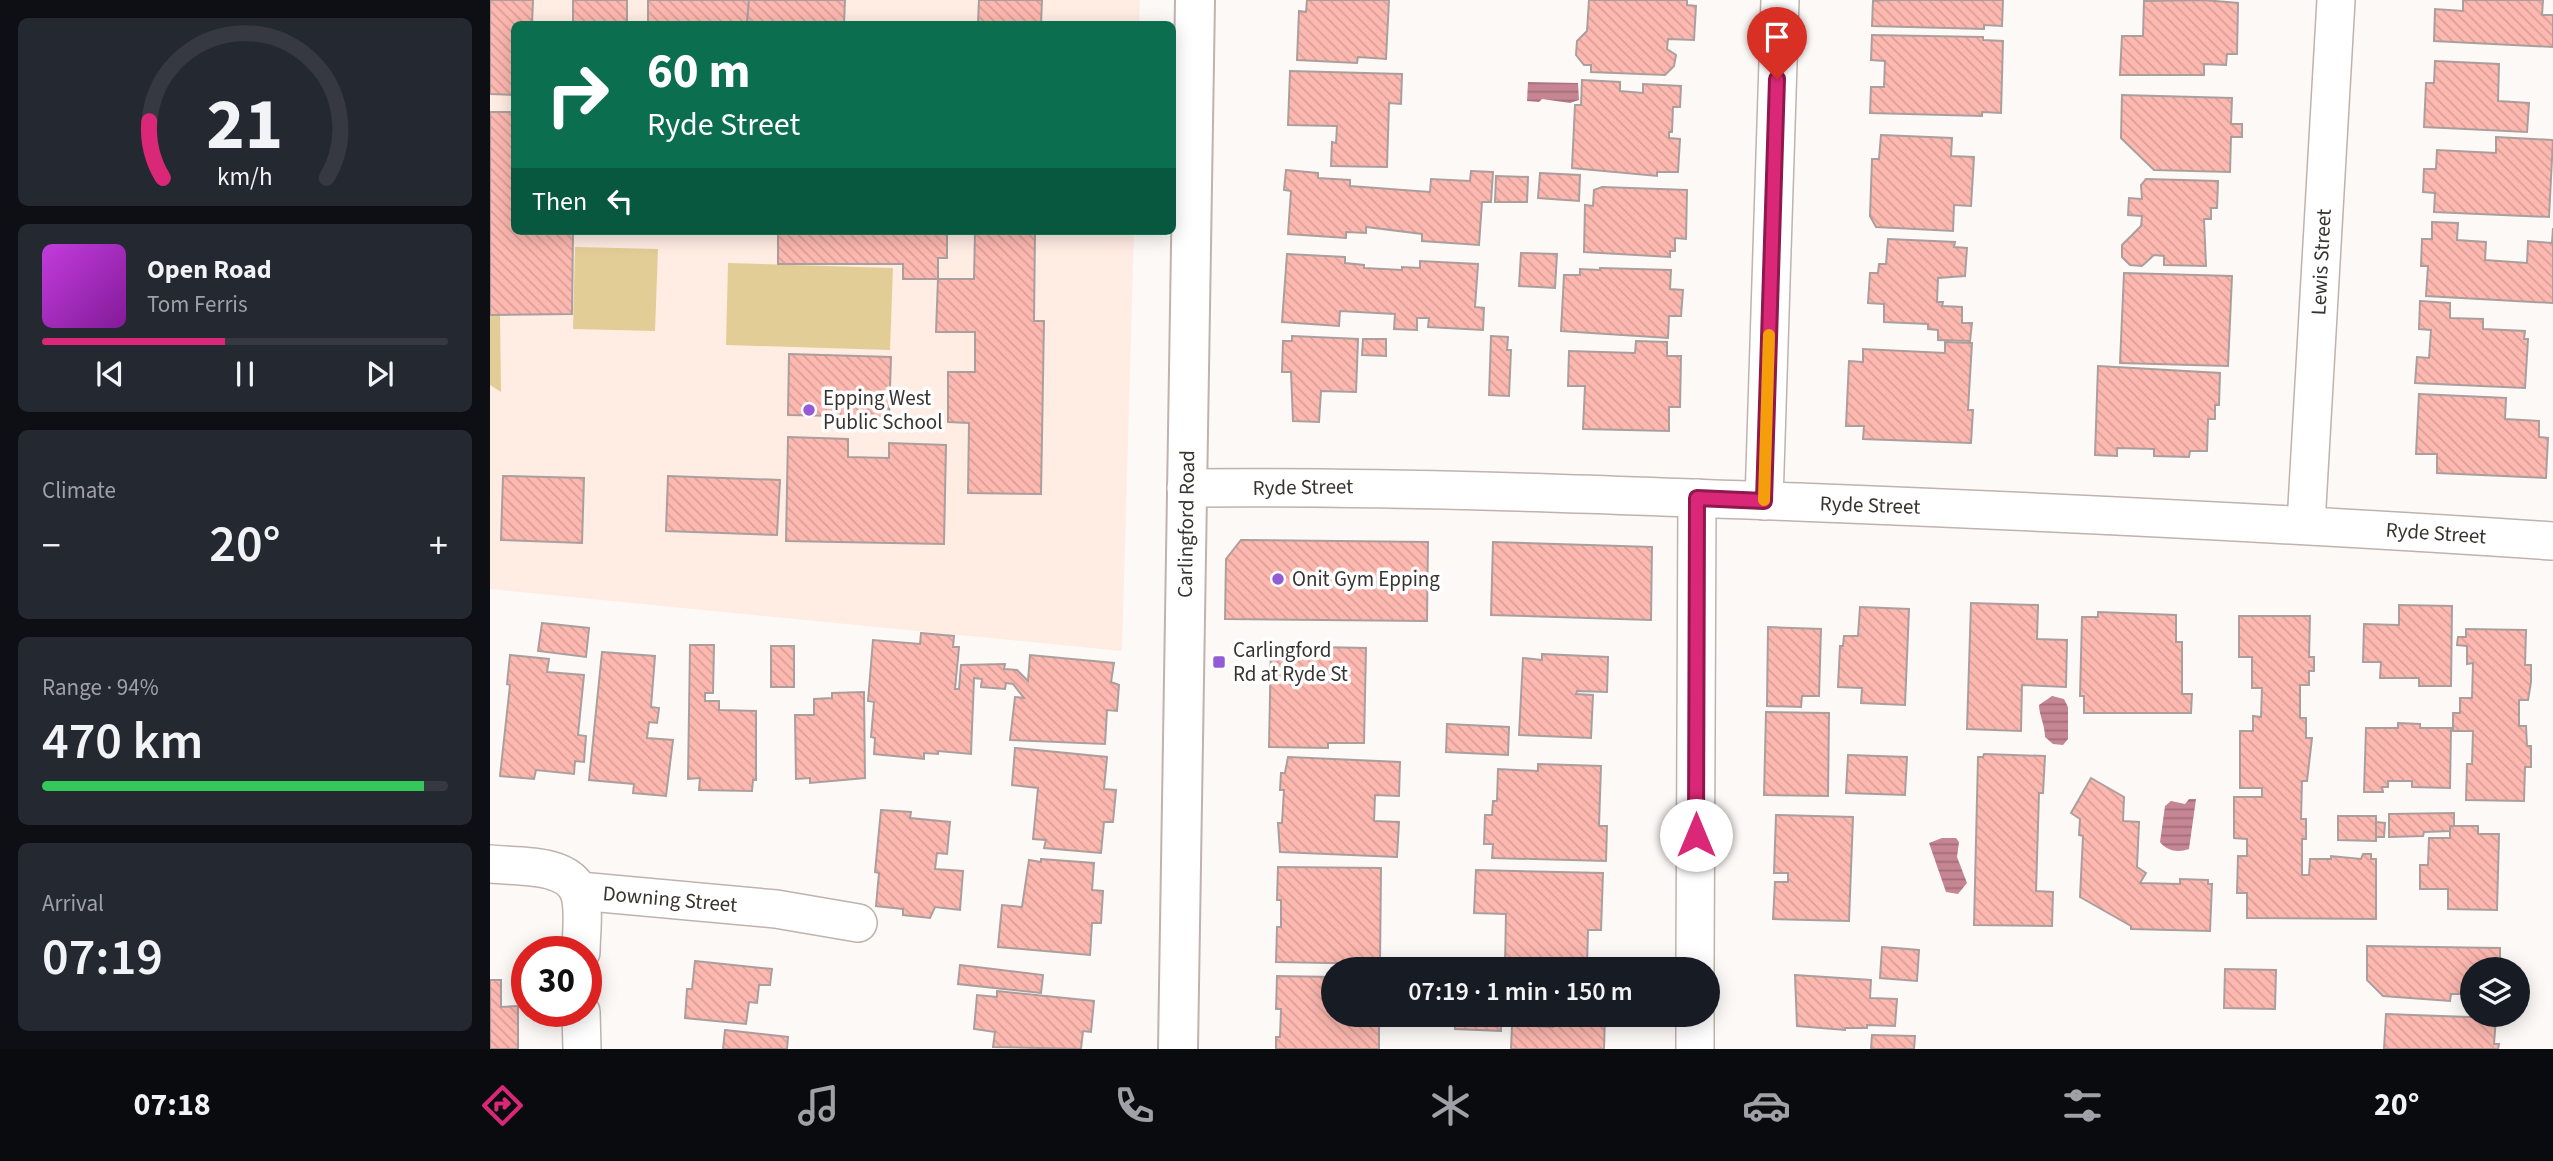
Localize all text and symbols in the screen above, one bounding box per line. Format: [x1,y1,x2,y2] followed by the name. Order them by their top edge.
[1747,7,1807,79] pin
[1758,18,1796,56] icon: arrive
[647,37,751,107] text: 60 m
[532,49,623,140] icon: right
[207,73,283,177] text: 21
[647,102,800,148] text: Ryde Street
[217,159,273,195] text: km/h
[601,182,639,220] icon: left
[532,183,587,220] text: Then
[2303,208,2339,316] street label: Lewis Street
[147,251,272,288] text: Open Road
[147,288,248,321] text: Tom Ferris
[91,355,129,393] icon: previous
[226,355,264,393] icon: pause
[361,355,399,393] icon: next
[823,383,943,437] place label: Epping West Public School
[801,402,817,418] marker: Epping West Public School
[1170,450,1202,598] street label: Carlingford Road
[1252,471,1354,503] street label: Ryde Street
[42,474,116,507] text: Climate
[1819,488,1921,522] street label: Ryde Street
[209,508,281,582] text: 20°
[2385,515,2487,551] street label: Ryde Street
[42,519,61,573] text: −
[429,519,448,573] text: +
[1292,564,1440,594] place label: Onit Gym Epping
[1270,571,1286,587] marker: Onit Gym Epping
[1233,635,1348,689] place label: Carlingford Rd at Ryde St
[1211,654,1227,670] marker: Carlingford Rd at Ryde St
[42,671,159,704] text: Range · 94%
[42,705,203,779] text: 470 km
[1659,798,1733,872] position arrow
[602,878,738,920] street label: Downing Street
[42,887,104,920] text: Arrival
[42,921,163,995] text: 07:19
[511,936,602,1027] speed limit sign: 30
[2460,957,2530,1027] map controls
[2460,957,2530,1027] button: layers
[1408,973,1633,1010] text: 07:19 · 1 min · 150 m
[478,1081,527,1130] icon: directions
[794,1081,843,1130] icon: music
[1110,1081,1159,1130] icon: phone
[1426,1081,1475,1130] icon: climate
[1742,1081,1791,1130] icon: car
[2058,1081,2107,1130] icon: filters
[134,1082,211,1128] text: 07:18
[2374,1082,2419,1128] text: 20°

